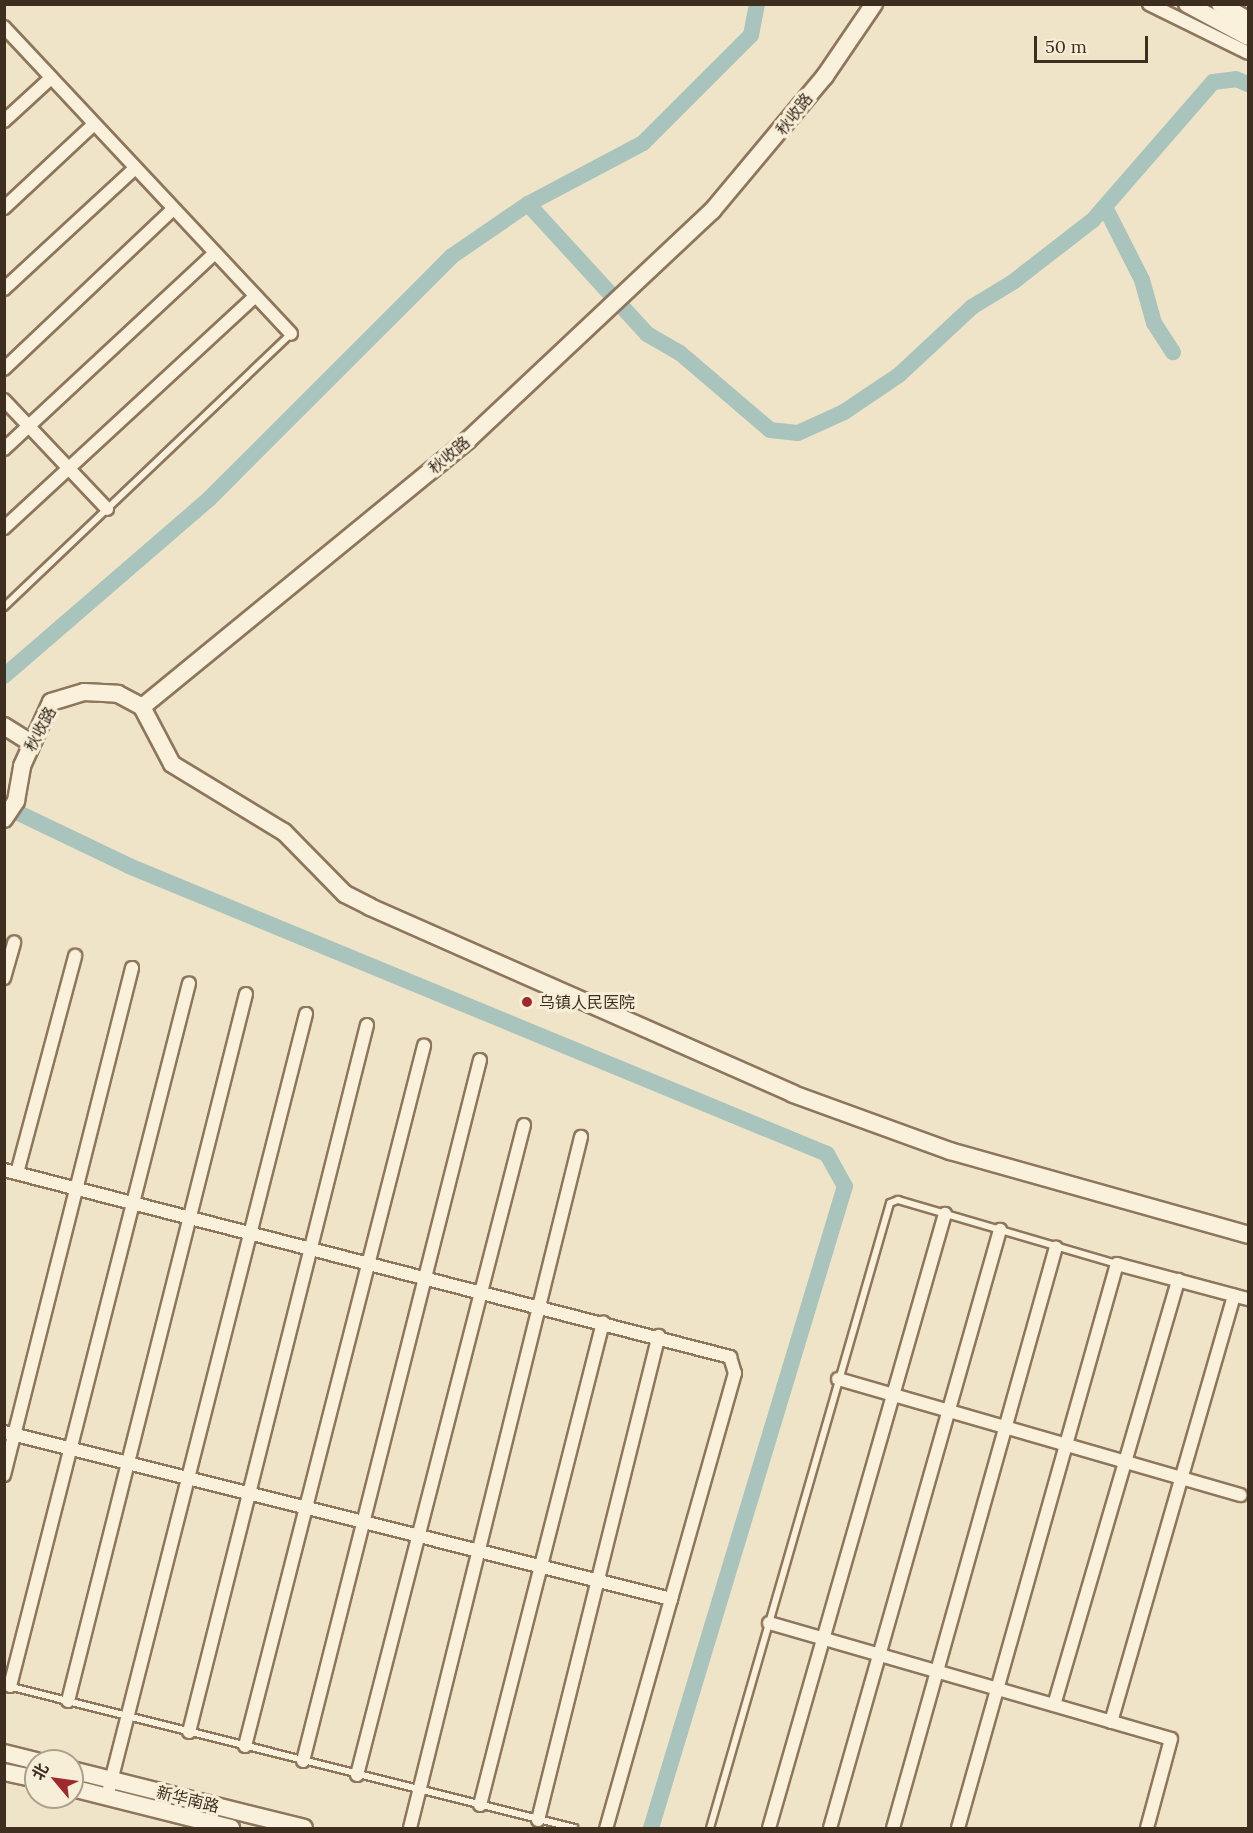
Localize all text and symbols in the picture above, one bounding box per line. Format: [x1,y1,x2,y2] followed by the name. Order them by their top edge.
[1037,24,1151,62] scale bar
[1045,35,1087,58] text: 50 m
[772,89,816,139] street label: 秋收路
[424,432,474,478] street label: 秋收路
[20,703,60,755] street label: 秋收路
[539,992,635,1012] place label: 乌镇人民医院
[520,995,534,1009] marker: 乌镇人民医院
[24,1749,84,1809] north arrow
[27,1759,53,1783] text: 北
[155,1782,221,1816] street label: 新华南路

